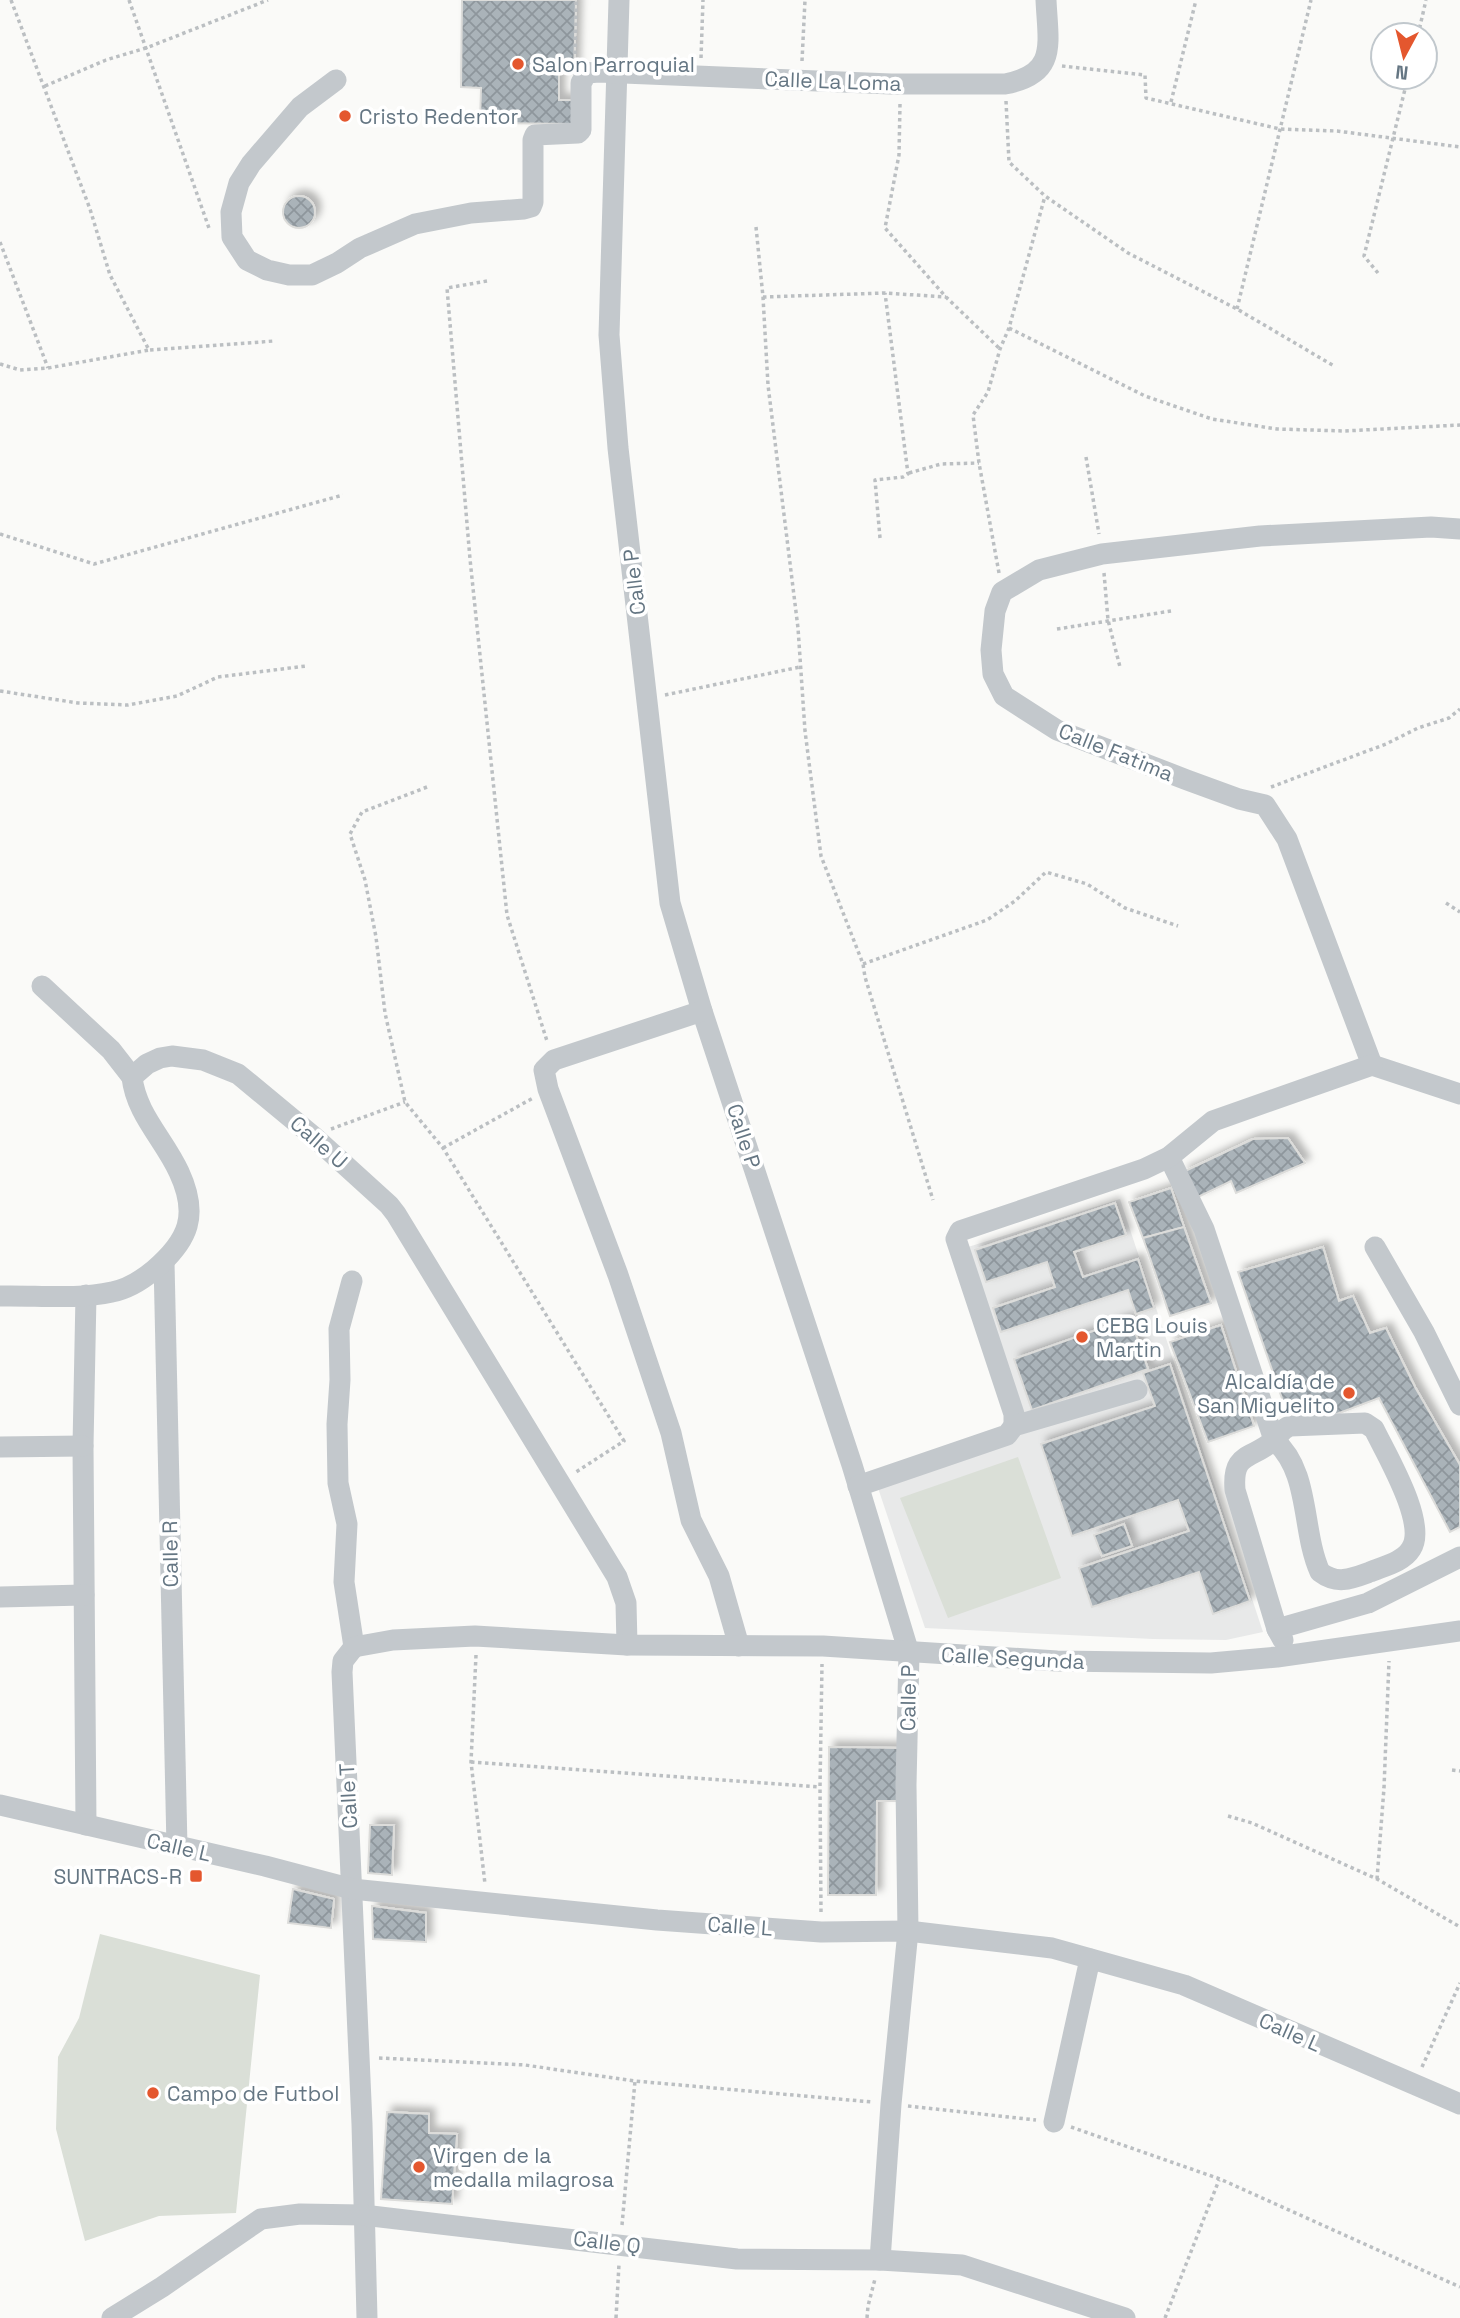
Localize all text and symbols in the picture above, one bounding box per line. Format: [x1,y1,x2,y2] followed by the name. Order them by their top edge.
[1369,21,1439,91] north arrow
[532,51,695,78] place label: Salon Parroquial
[510,56,526,72] marker: Salon Parroquial
[1394,59,1410,86] text: N
[764,65,902,97] street label: Calle La Loma
[359,103,519,130] place label: Cristo Redentor
[337,108,353,124] marker: Cristo Redentor
[617,547,651,617] street label: Calle P
[1055,717,1177,787] street label: Calle Fatima
[721,1100,767,1172] street label: Calle P
[285,1110,353,1174] street label: Calle U
[1096,1312,1208,1363] place label: CEBG Louis Martin
[1074,1329,1090,1345] marker: CEBG Louis Martin
[1197,1368,1335,1419] place label: Alcaldía de San Miguelito
[1341,1385,1357,1401] marker: Alcaldía de San Miguelito
[156,1520,184,1588] street label: Calle R
[941,1641,1085,1675] street label: Calle Segunda
[894,1665,922,1731] street label: Calle P
[333,1763,363,1829] street label: Calle T
[144,1827,214,1867] street label: Calle L
[53,1863,182,1890] place label: SUNTRACS-R
[188,1868,204,1884] marker: SUNTRACS-R
[707,1910,773,1942] street label: Calle L
[1255,2006,1325,2058] street label: Calle L
[167,2080,339,2107] place label: Campo de Futbol
[145,2085,161,2101] marker: Campo de Futbol
[433,2142,614,2193] place label: Virgen de la medalla milagrosa
[411,2159,427,2175] marker: Virgen de la medalla milagrosa
[572,2224,642,2260] street label: Calle Q

